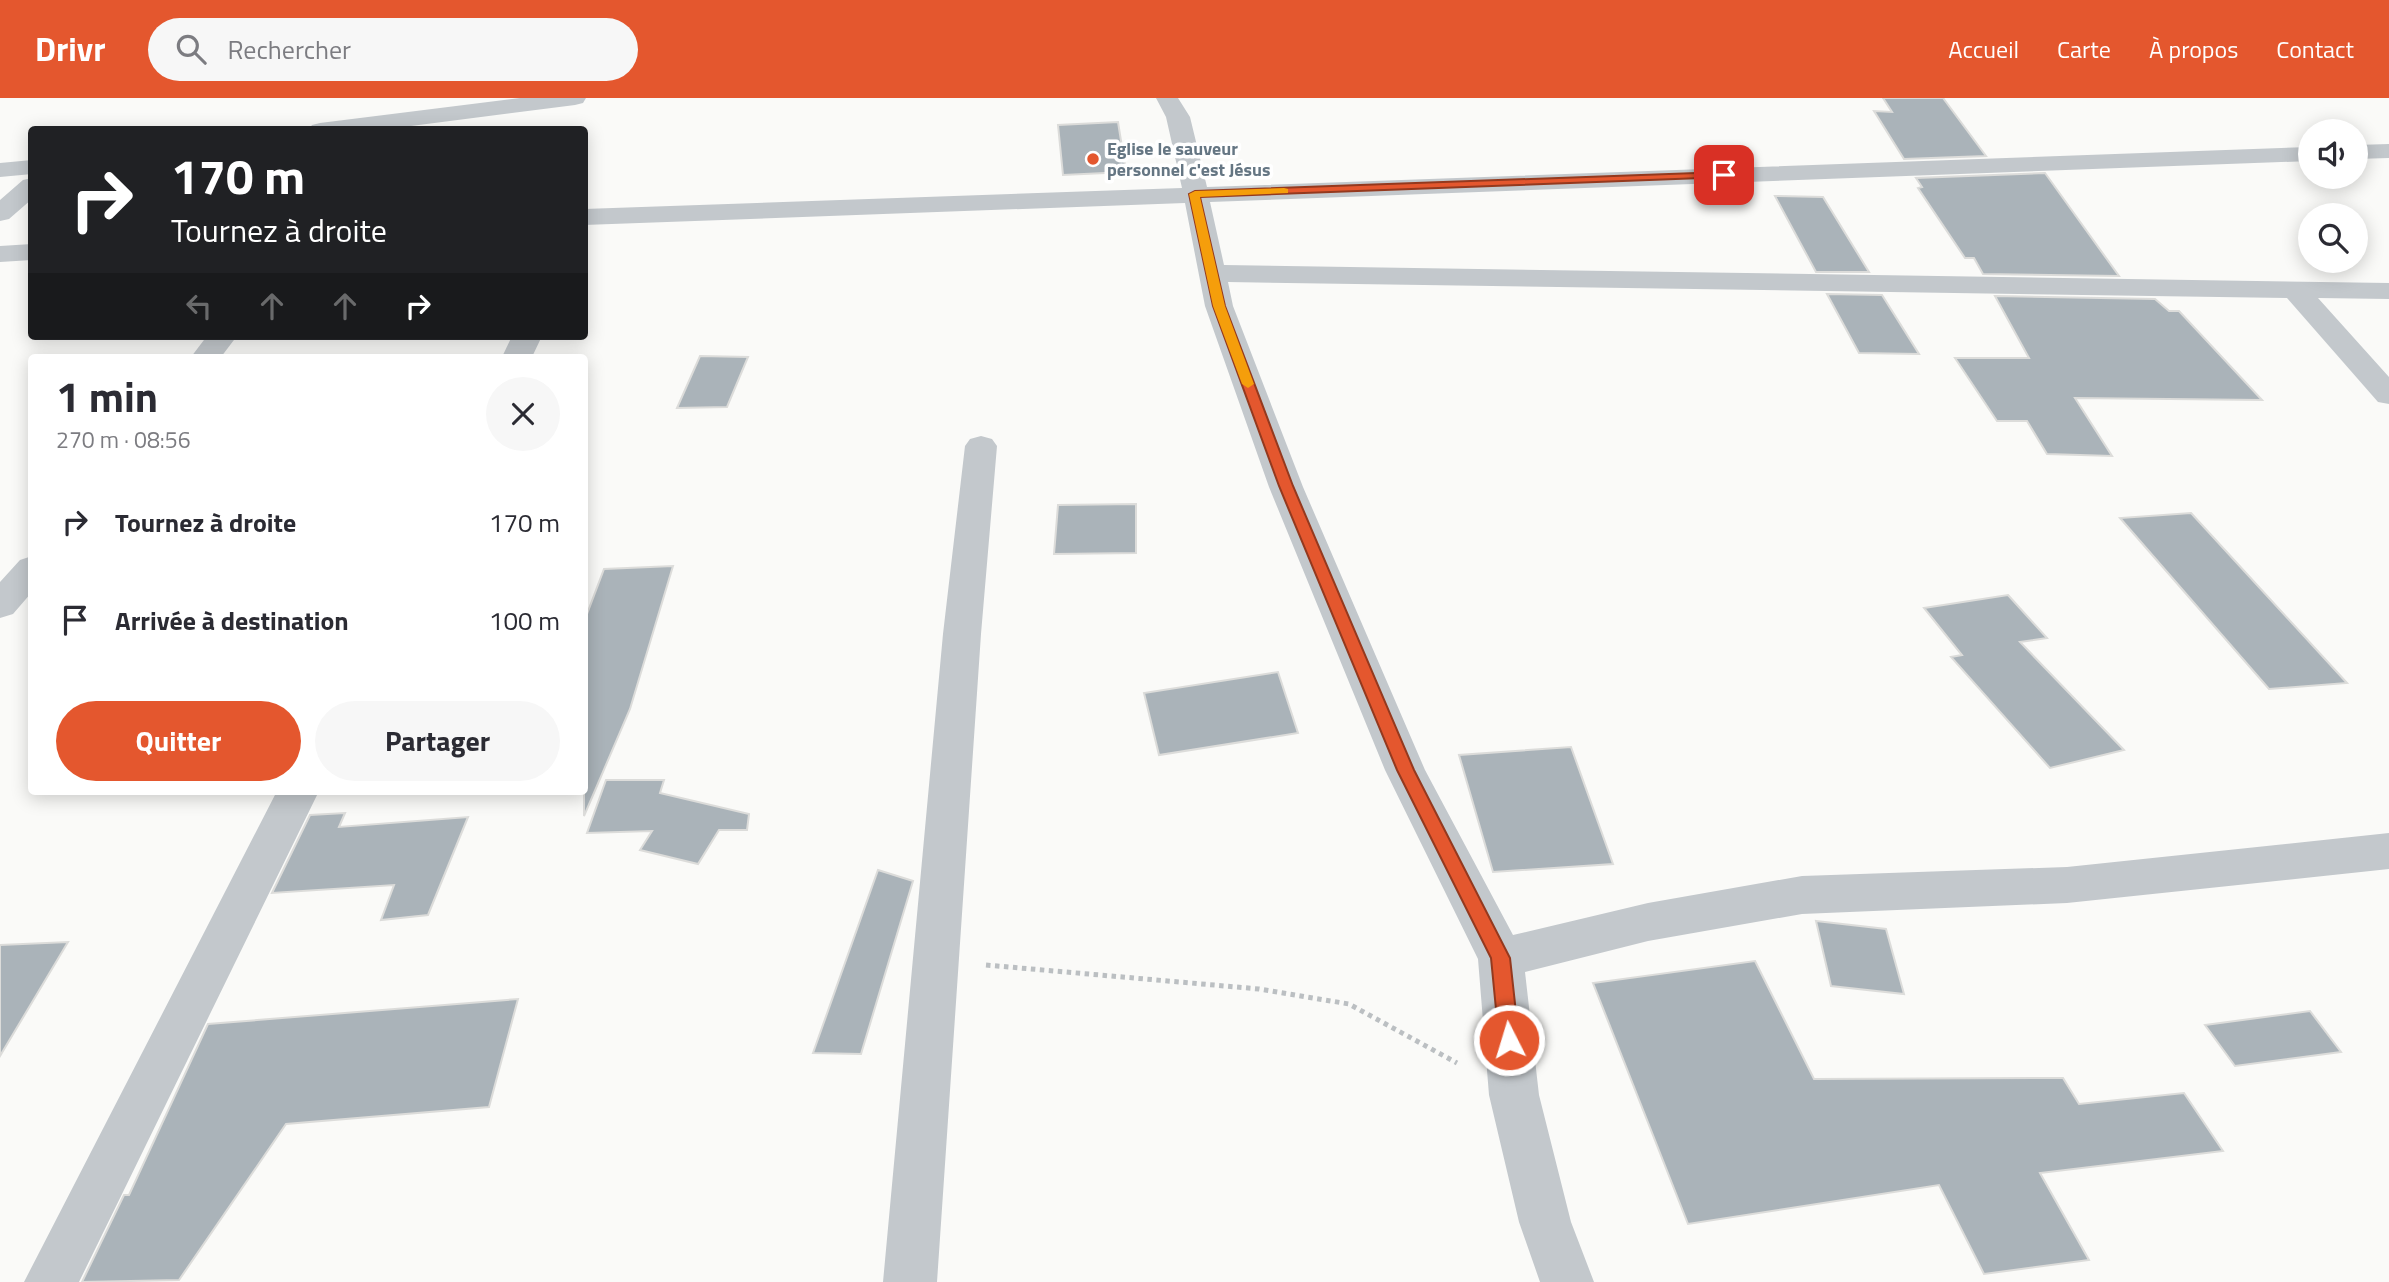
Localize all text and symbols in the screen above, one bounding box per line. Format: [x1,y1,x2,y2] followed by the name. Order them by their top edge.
[148,18,638,81] search box
[35,24,106,74] text: Drivr
[172,30,210,68] icon: search
[228,30,351,69] text: Rechercher
[1948,31,2019,67] text: Accueil
[2057,31,2111,67] text: Carte
[2149,31,2238,67] text: À propos
[2276,31,2354,67] text: Contact
[2298,119,2368,273] map controls
[2298,119,2368,189] button: sound
[1107,135,1270,183] place label: Eglise le sauveur personnel c'est Jésus
[171,138,305,213] text: 170 m
[1694,145,1754,205] pin
[1085,151,1101,167] marker: Eglise le sauveur personnel c'est Jésus
[56,154,147,245] icon: right
[1705,156,1743,194] icon: arrive
[2298,203,2368,273] button: search
[171,206,387,254] text: Tournez à droite
[180,287,218,325] icon: left
[253,287,291,325] icon: ahead
[326,287,364,325] icon: ahead
[399,287,437,325] icon: right
[56,364,158,428] text: 1 min
[486,377,560,451] button: close
[56,422,191,457] text: 270 m · 08:56
[56,503,94,541] icon: right
[115,503,296,542] text: Tournez à droite
[489,503,560,542] text: 170 m
[56,601,94,639] icon: arrive
[115,601,349,640] text: Arrivée à destination
[489,601,560,640] text: 100 m
[56,701,301,781] button: Quitter
[315,701,560,781] button: Partager
[1472,1003,1546,1077] position arrow

